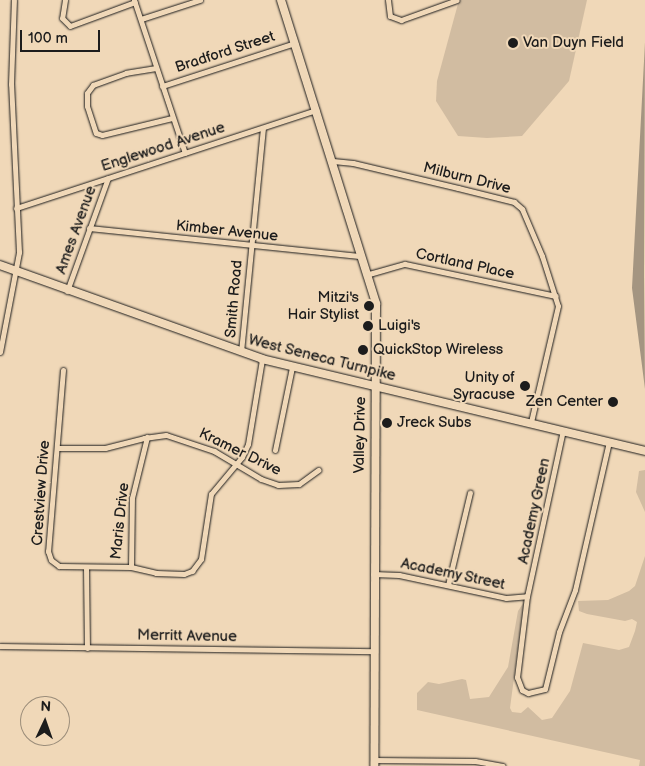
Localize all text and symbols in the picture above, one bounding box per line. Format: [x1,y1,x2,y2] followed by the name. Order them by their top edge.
[22,20,102,52] scale bar
[173,27,277,77] street label: Bradford Street
[28,29,68,48] text: 100 m
[523,34,624,52] place label: Van Duyn Field
[507,37,519,49] marker: Van Duyn Field
[99,118,227,176] street label: Englewood Avenue
[421,158,513,198] street label: Milburn Drive
[52,184,100,276] street label: Ames Avenue
[175,217,279,245] street label: Kimber Avenue
[414,245,516,283] street label: Cortland Place
[222,259,246,339] street label: Smith Road
[287,288,359,323] place label: Mitzi's Hair Stylist
[363,300,375,312] marker: Mitzi's Hair Stylist
[378,317,420,335] place label: Luigi's
[362,320,374,332] marker: Luigi's
[246,331,398,385] street label: West Seneca Turnpike
[373,341,504,359] place label: QuickStop Wireless
[357,344,369,356] marker: QuickStop Wireless
[453,368,515,403] place label: Unity of Syracuse
[519,380,531,392] marker: Unity of Syracuse
[526,393,603,411] place label: Zen Center
[350,396,370,474] street label: Valley Drive
[607,396,619,408] marker: Zen Center
[397,414,472,432] place label: Jreck Subs
[381,417,393,429] marker: Jreck Subs
[196,424,284,480] street label: Kramer Drive
[28,440,54,546] street label: Crestview Drive
[514,456,554,566] street label: Academy Green
[107,482,133,560] street label: Maris Drive
[399,554,507,594] street label: Academy Street
[137,626,237,646] street label: Merritt Avenue
[20,696,70,746] north arrow
[40,698,51,715] text: N

